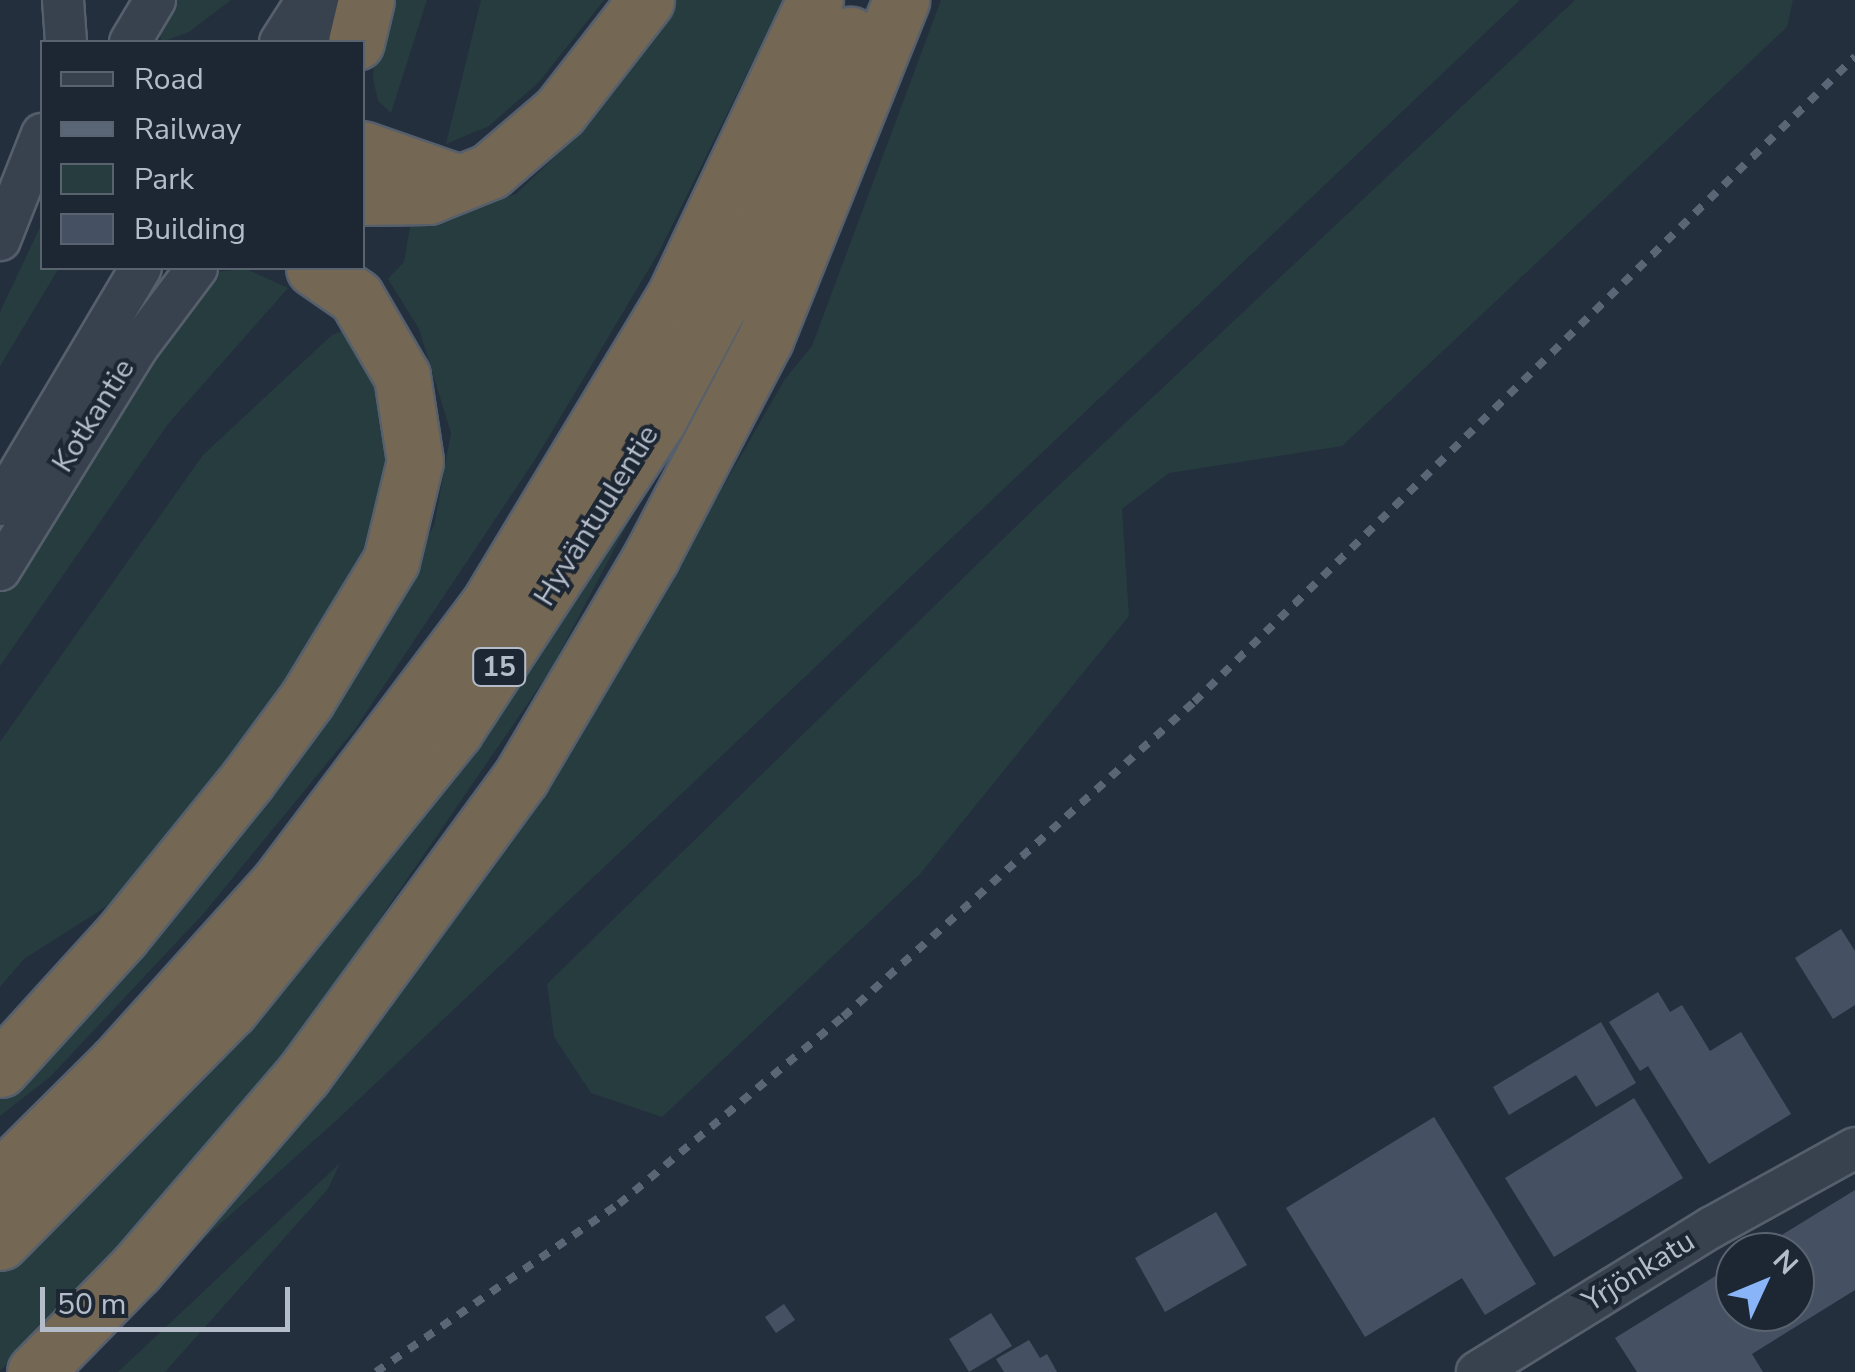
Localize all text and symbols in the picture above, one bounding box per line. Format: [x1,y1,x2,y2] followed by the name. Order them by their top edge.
[40,40,365,270] legend
[134,59,204,100] text: Road
[134,109,242,150] text: Railway
[134,159,194,200] text: Park
[134,209,246,250] text: Building
[45,353,143,479] street label: Kotkantie
[527,419,667,613] street label: Hyväntuulentie
[472,644,526,690] road number: 15
[1576,1224,1702,1320] street label: Yrjönkatu
[1715,1232,1815,1332] north arrow
[1764,1242,1806,1283] text: N
[45,1267,295,1329] scale bar
[57,1284,126,1325] text: 50 m

